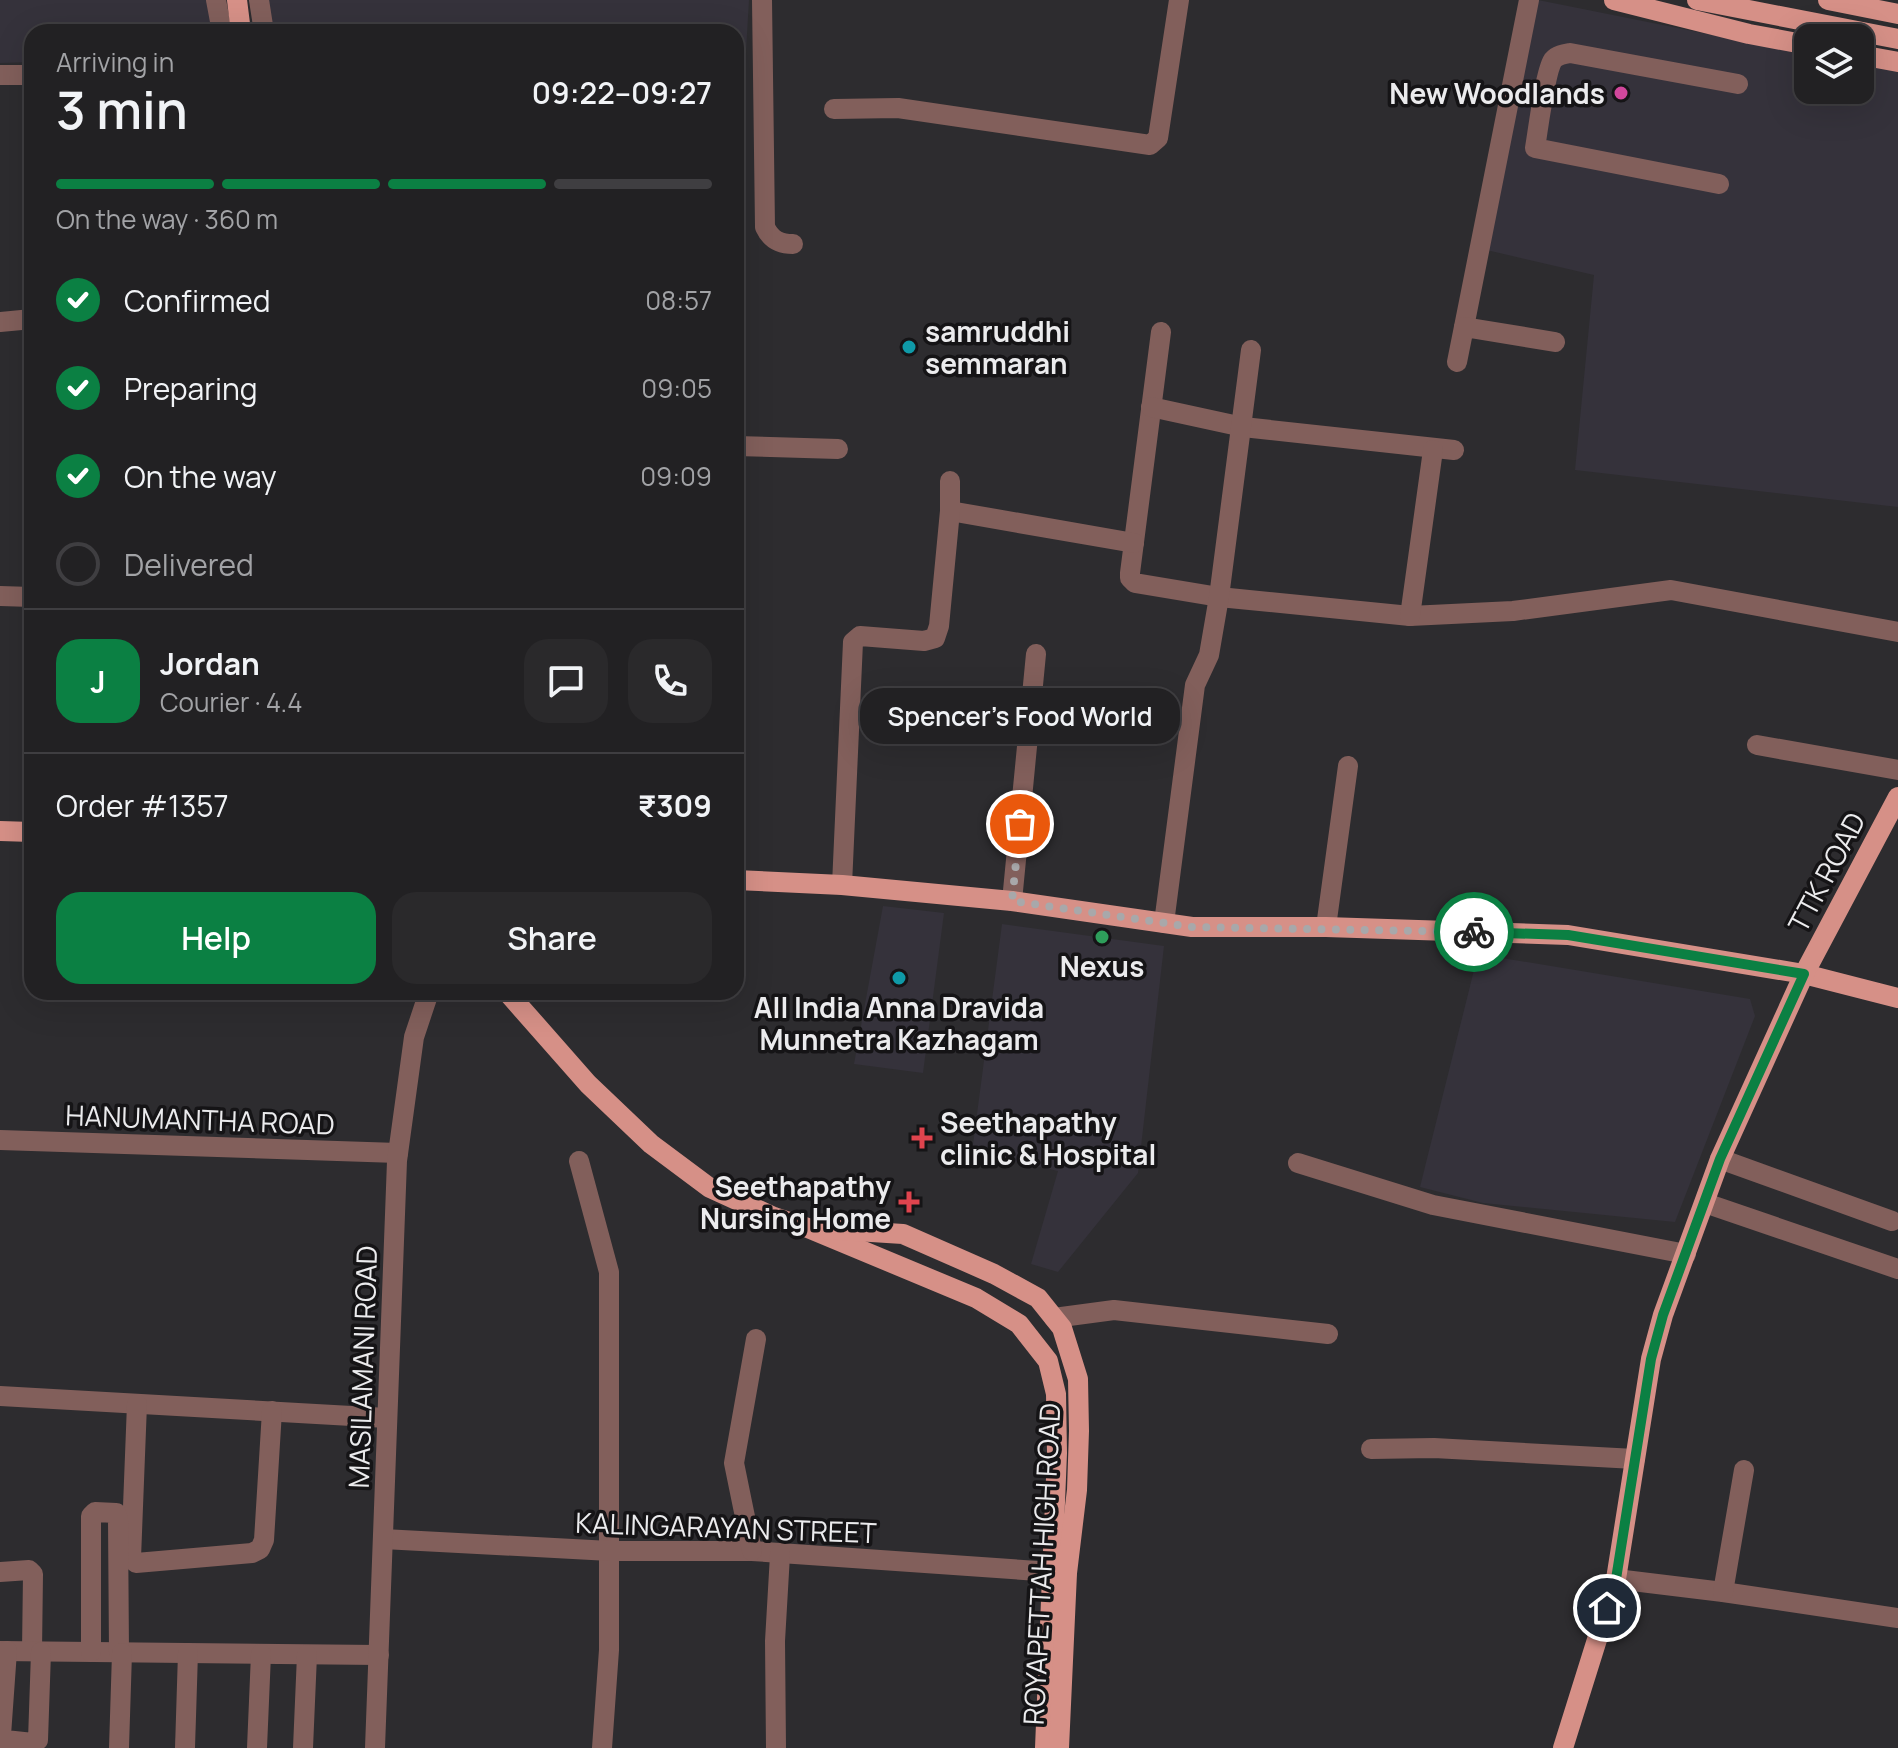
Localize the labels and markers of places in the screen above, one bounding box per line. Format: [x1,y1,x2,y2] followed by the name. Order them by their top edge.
[1389,74,1605,112] place label: New Woodlands
[1612,84,1630,102] marker: New Woodlands
[925,312,1070,382] place label: samruddhi semmaran
[900,338,918,356] marker: samruddhi semmaran
[860,688,1180,744] callout: Spencer's Food World
[986,790,1054,858] pin
[1093,928,1111,946] marker: Nexus
[1060,947,1144,985] place label: Nexus
[890,969,908,987] marker: All India Anna Dravida Munnetra Kazhagam
[754,988,1044,1058] place label: All India Anna Dravida Munnetra Kazhagam
[940,1103,1156,1173] place label: Seethapathy clinic & Hospital
[911,1127,933,1149] marker: Seethapathy clinic & Hospital
[700,1167,891,1237] place label: Seethapathy Nursing Home
[898,1191,920,1213] marker: Seethapathy Nursing Home
[1573,1574,1641,1642] pin

